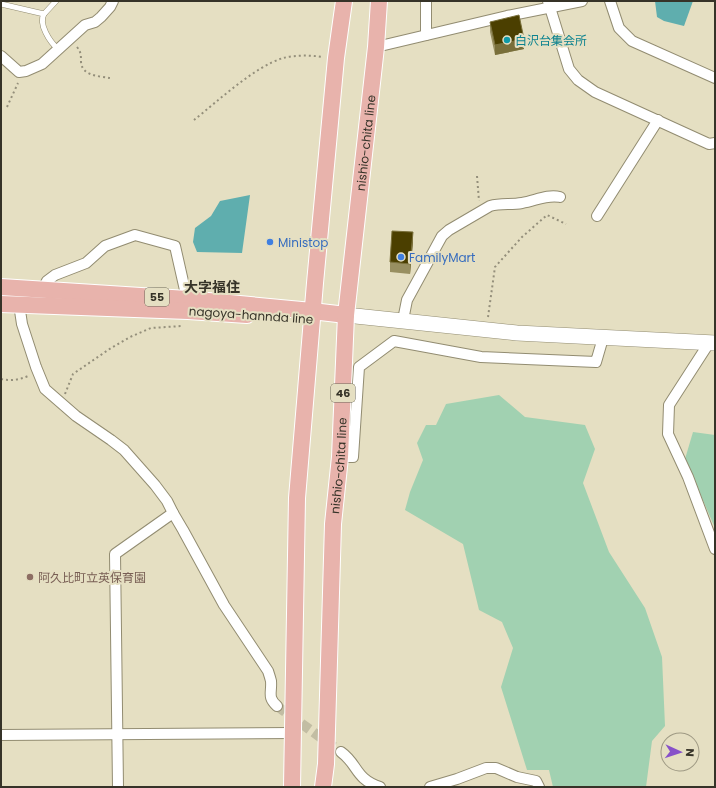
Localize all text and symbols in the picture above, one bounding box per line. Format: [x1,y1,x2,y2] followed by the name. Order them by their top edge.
[515,32,587,49] place label: 白沢台集会所
[502,35,512,45] marker: 白沢台集会所
[351,94,379,192] street label: nishio-chita line
[278,234,328,251] place label: Ministop
[265,237,275,247] marker: Ministop
[409,249,475,266] place label: FamilyMart
[396,252,406,262] marker: FamilyMart
[184,277,240,297] district label: 大字福住
[145,288,169,306] road number: 55
[188,302,314,328] street label: nagoya-hannda line
[331,384,355,402] road number: 46
[326,417,350,515] street label: nishio-chita line
[38,569,146,586] place label: 阿久比町立英保育園
[25,572,35,582] marker: 阿久比町立英保育園
[660,732,700,772] north arrow
[682,748,698,757] text: N

